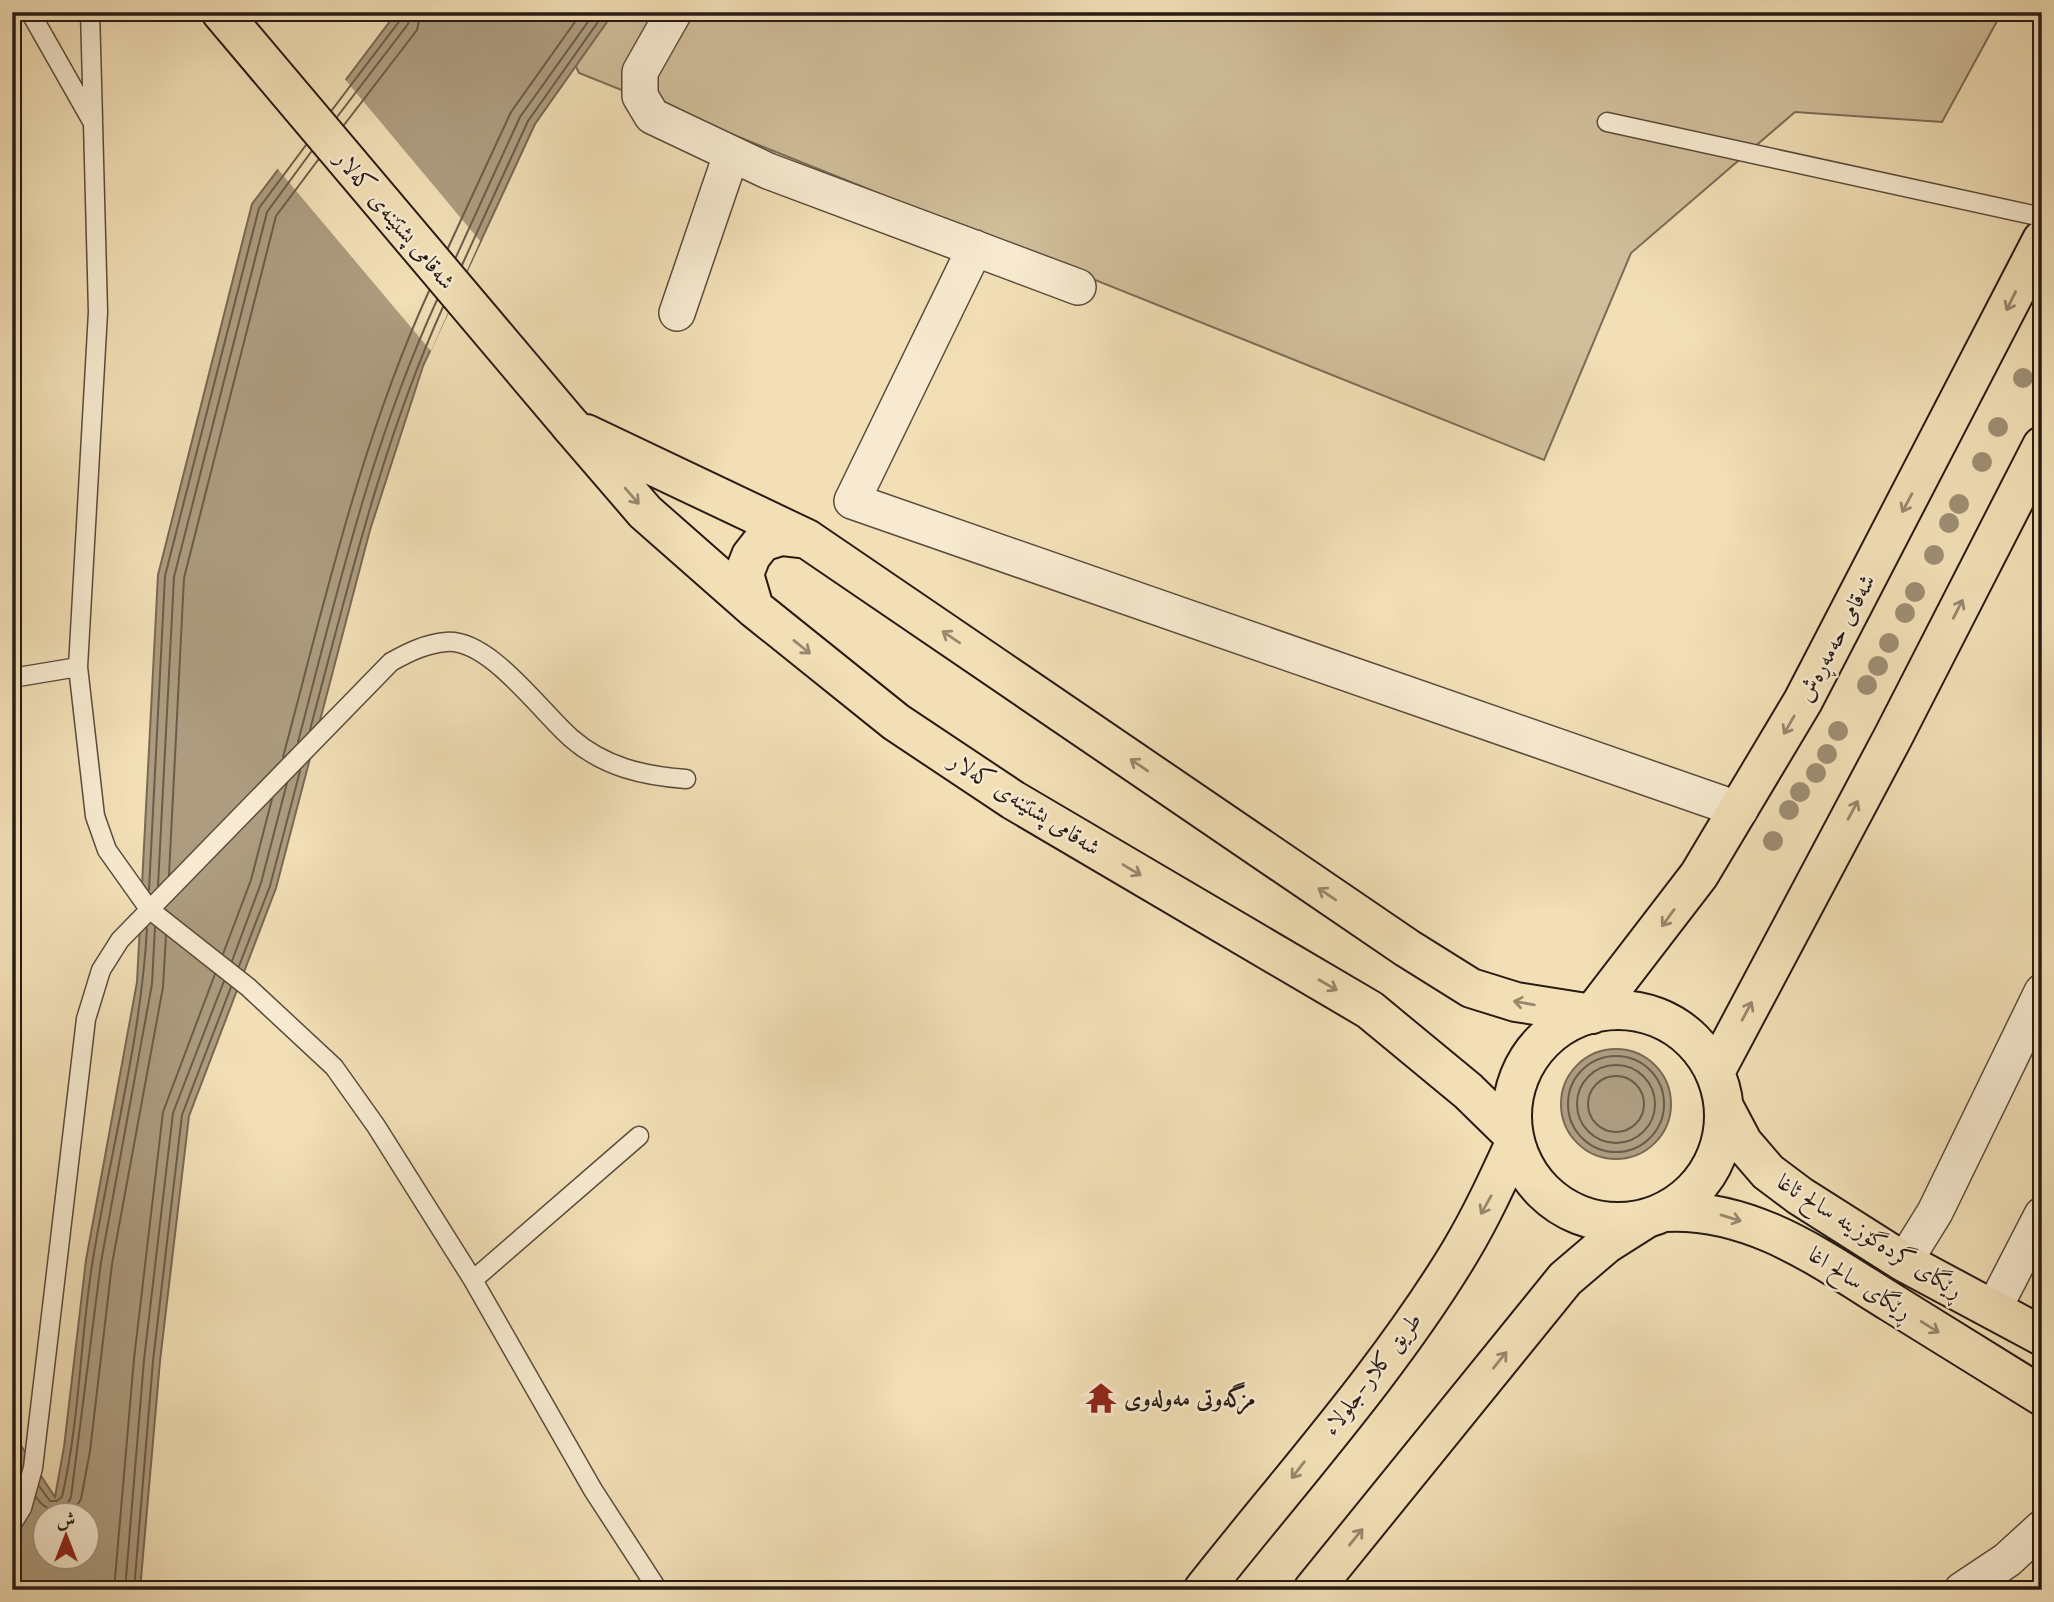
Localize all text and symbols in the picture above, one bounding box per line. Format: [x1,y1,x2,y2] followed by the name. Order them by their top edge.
[326,142,462,296] street label: شەقامی پشتێنەی کەلار
[2004,290,2018,311] one-way arrow
[624,487,640,505] one-way arrow
[1900,492,1913,513] one-way arrow
[1789,569,1885,709] street label: شەقامی حەمەڕەش
[1952,599,1966,620] one-way arrow
[942,630,961,645] one-way arrow
[792,639,810,654] one-way arrow
[1782,715,1796,735] one-way arrow
[942,744,1106,863] street label: شەقامی پشتێنەی کەلار
[1130,758,1149,773] one-way arrow
[1847,801,1861,821] one-way arrow
[1121,864,1141,878] one-way arrow
[1318,886,1337,901] one-way arrow
[1661,908,1675,927] one-way arrow
[1317,979,1338,992] one-way arrow
[1513,996,1536,1010] one-way arrow
[1740,1002,1754,1022] one-way arrow
[1769,1166,1969,1309] street label: ڕێگای گردەگۆزینە سالح ئاغا
[1479,1194,1492,1215] one-way arrow
[1720,1213,1742,1226] one-way arrow
[1800,1239,1918,1330] street label: ڕێگای سالح اغا
[1315,1306,1429,1442] street label: طريق كلار-جلولاء
[1920,1319,1939,1334] one-way arrow
[1492,1351,1507,1369] one-way arrow
[1084,1381,1118,1415] temple icon: مزگەوتی مەولەوی
[1124,1381,1256,1415] place label: مزگەوتی مەولەوی
[1291,1460,1306,1478] one-way arrow
[32,1500,102,1570] north arrow
[57,1507,75,1533] text: ش
[1349,1528,1364,1546] one-way arrow

